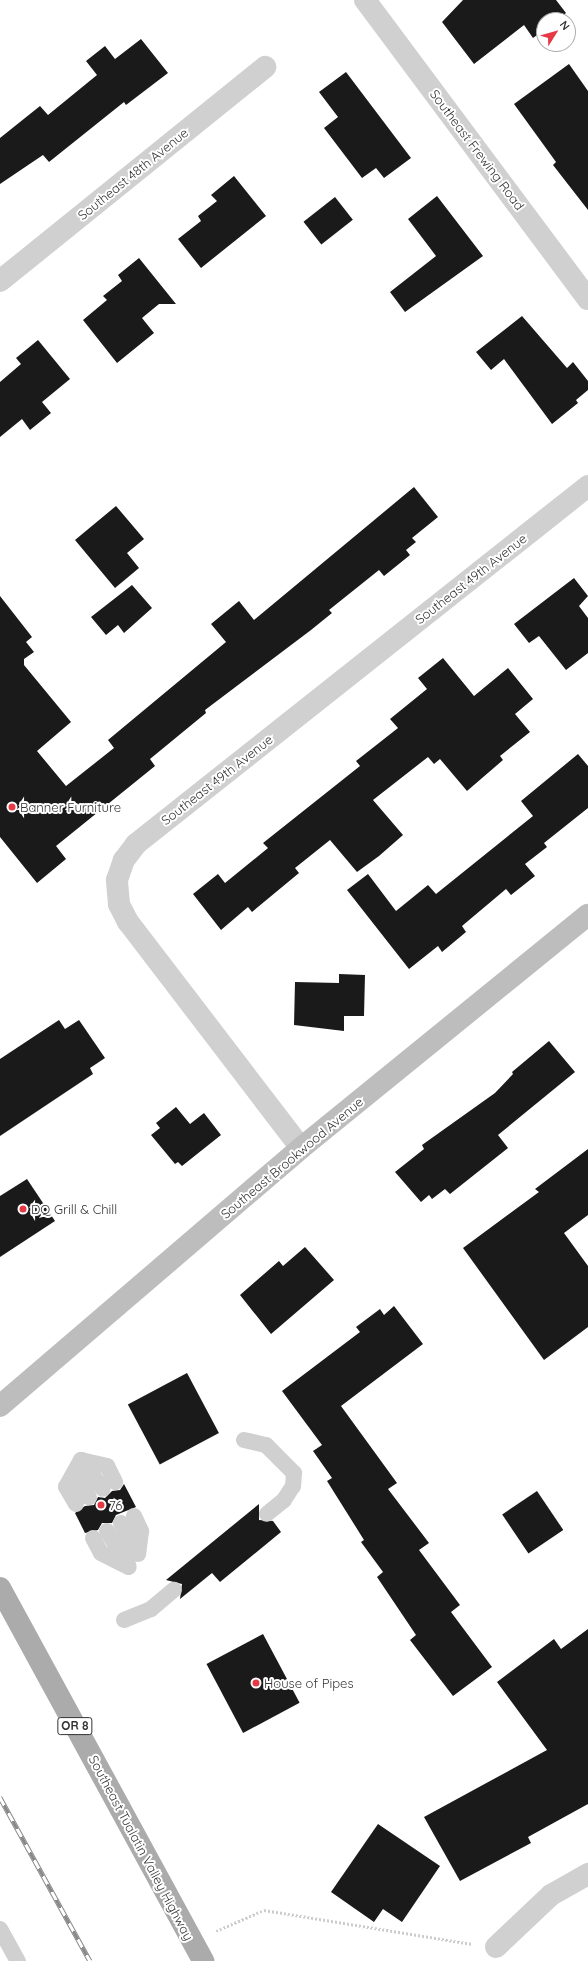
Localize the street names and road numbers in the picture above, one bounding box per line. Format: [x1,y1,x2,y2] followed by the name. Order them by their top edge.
[427,87,527,213] street label: Southeast Frewing Road
[75,125,191,223] street label: Southeast 48th Avenue
[412,531,530,627] street label: Southeast 49th Avenue
[158,732,276,828] street label: Southeast 49th Avenue
[218,1094,366,1222] street label: Southeast Brookwood Avenue
[57,1716,93,1736] road number: OR 8
[85,1753,197,1943] street label: Southeast Tualatin Valley Highway

